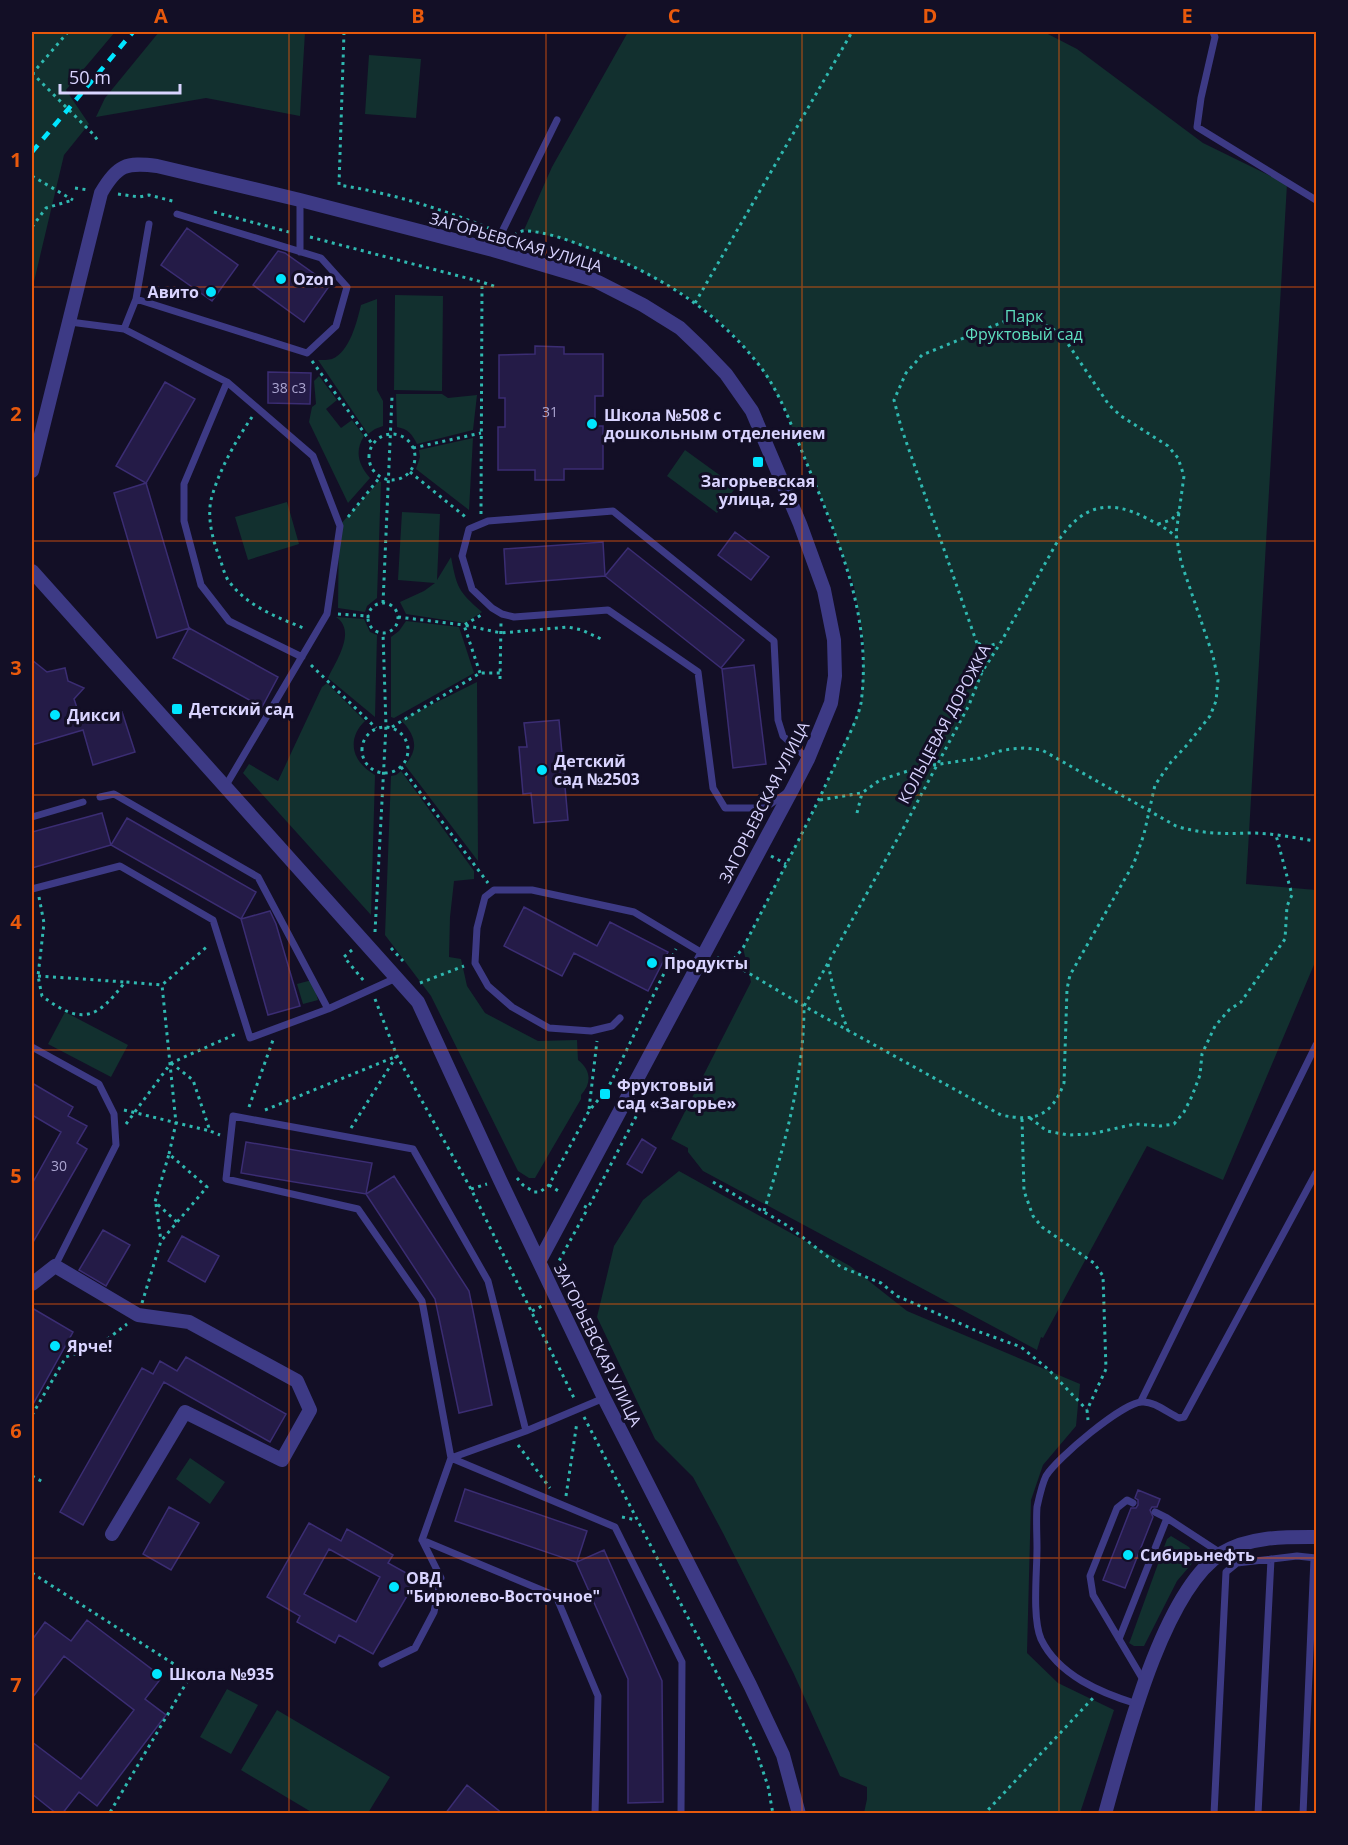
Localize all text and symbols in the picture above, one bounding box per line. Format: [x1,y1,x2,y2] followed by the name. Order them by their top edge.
[154,2,168,29] text: A
[411,2,425,29] text: B
[668,2,681,29] text: C
[923,2,937,29] text: D
[1181,2,1193,29] text: E
[60,57,180,95] scale bar
[69,65,111,89] text: 50 m
[10,146,22,173] text: 1
[427,207,606,277] street label: ЗАГОРЬЕВСКАЯ УЛИЦА
[293,268,334,290] place label: Ozon
[274,272,288,286] marker: Ozon
[148,281,199,303] place label: Авито
[204,285,218,299] marker: Авито
[965,305,1083,345] park label: Парк Фруктовый сад
[272,378,306,397] house number: 38 с3
[10,400,22,427] text: 2
[542,402,558,421] house number: 31
[604,404,826,444] place label: Школа №508 с дошкольным отделением
[585,417,599,431] marker: Школа №508 с дошкольным отделением
[751,455,765,469] marker: Загорьевская улица, 29
[701,470,815,510] place label: Загорьевская улица, 29
[893,640,996,808] street label: КОЛЬЦЕВАЯ ДОРОЖКА
[10,654,22,681] text: 3
[189,698,294,720] place label: Детский сад
[170,702,184,716] marker: Детский сад
[67,704,120,726] place label: Дикси
[48,708,62,722] marker: Дикси
[714,717,815,887] street label: ЗАГОРЬЕВСКАЯ УЛИЦА
[554,750,640,790] place label: Детский сад №2503
[535,763,549,777] marker: Детский сад №2503
[10,908,22,935] text: 4
[664,952,748,974] place label: Продукты
[645,956,659,970] marker: Продукты
[617,1074,737,1114] place label: Фруктовый сад «Загорье»
[598,1087,612,1101] marker: Фруктовый сад «Загорье»
[51,1156,67,1175] house number: 30
[10,1162,22,1189] text: 5
[549,1260,647,1431] street label: ЗАГОРЬЕВСКАЯ УЛИЦА
[66,1335,112,1357] place label: Ярче!
[48,1339,62,1353] marker: Ярче!
[10,1417,22,1444] text: 6
[1140,1544,1255,1566] place label: Сибирьнефть
[1121,1548,1135,1562] marker: Сибирьнефть
[406,1567,600,1607] place label: ОВД "Бирюлево-Восточное"
[387,1580,401,1594] marker: ОВД "Бирюлево-Восточное"
[169,1663,274,1685] place label: Школа №935
[150,1667,164,1681] marker: Школа №935
[10,1671,22,1698] text: 7

